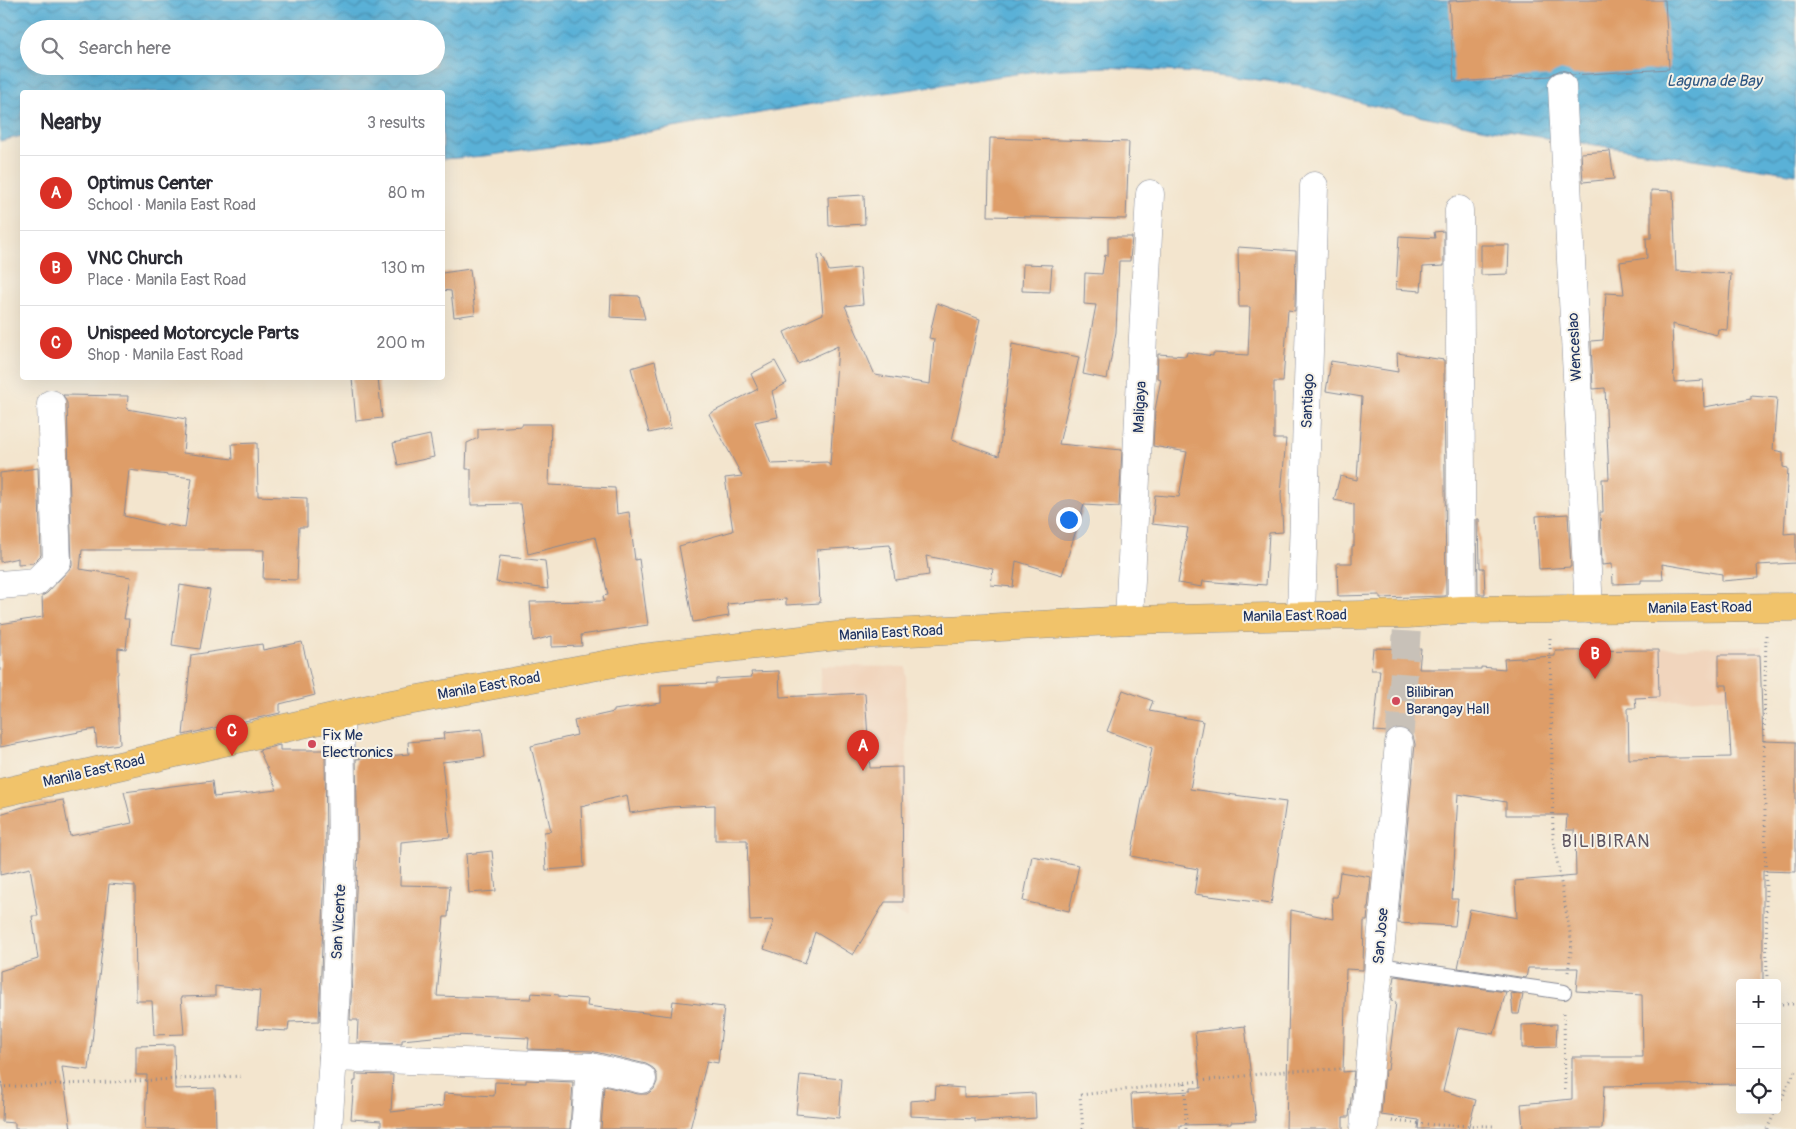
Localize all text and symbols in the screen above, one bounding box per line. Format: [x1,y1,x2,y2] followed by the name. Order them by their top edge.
[20,20,445,75] search box
[38,34,66,62] icon: search
[78,36,171,60] text: Search here
[1666,71,1764,91] water label: Laguna de Bay
[40,109,101,136] text: Nearby
[367,113,425,133] text: 3 results
[87,171,213,195] text: Optimus Center
[51,183,61,203] text: A
[388,183,425,203] text: 80 m
[87,195,256,215] text: School · Manila East Road
[87,246,183,270] text: VNC Church
[51,258,61,278] text: B
[381,258,425,278] text: 130 m
[87,270,246,290] text: Place · Manila East Road
[1564,312,1586,382] street label: Wenceslao
[87,321,299,345] text: Unispeed Motorcycle Parts
[51,333,61,353] text: C
[377,333,425,353] text: 200 m
[87,345,243,365] text: Shop · Manila East Road
[1298,373,1318,429] street label: Santiago
[1129,381,1151,433] street label: Maligaya
[1056,507,1082,533] your location
[1648,598,1752,618] street label: Manila East Road
[1243,606,1347,626] street label: Manila East Road
[839,621,943,645] street label: Manila East Road
[1579,638,1611,679] pin: B
[436,668,542,704] street label: Manila East Road
[1406,683,1490,719] place label: Bilibiran Barangay Hall
[1390,695,1402,707] marker: Bilibiran Barangay Hall
[216,715,248,756] pin: C
[322,726,393,762] place label: Fix Me Electronics
[847,730,879,771] pin: A
[306,738,318,750] marker: Fix Me Electronics
[41,750,147,792] street label: Manila East Road
[1561,830,1651,853] district label: BILIBIRAN
[328,883,350,960] street label: San Vicente
[1369,907,1393,965] street label: San Jose
[1736,979,1781,1114] map controls
[1736,979,1781,1024] button: +
[1736,1024,1781,1069] button: −
[1736,1069,1781,1114] button: locate

